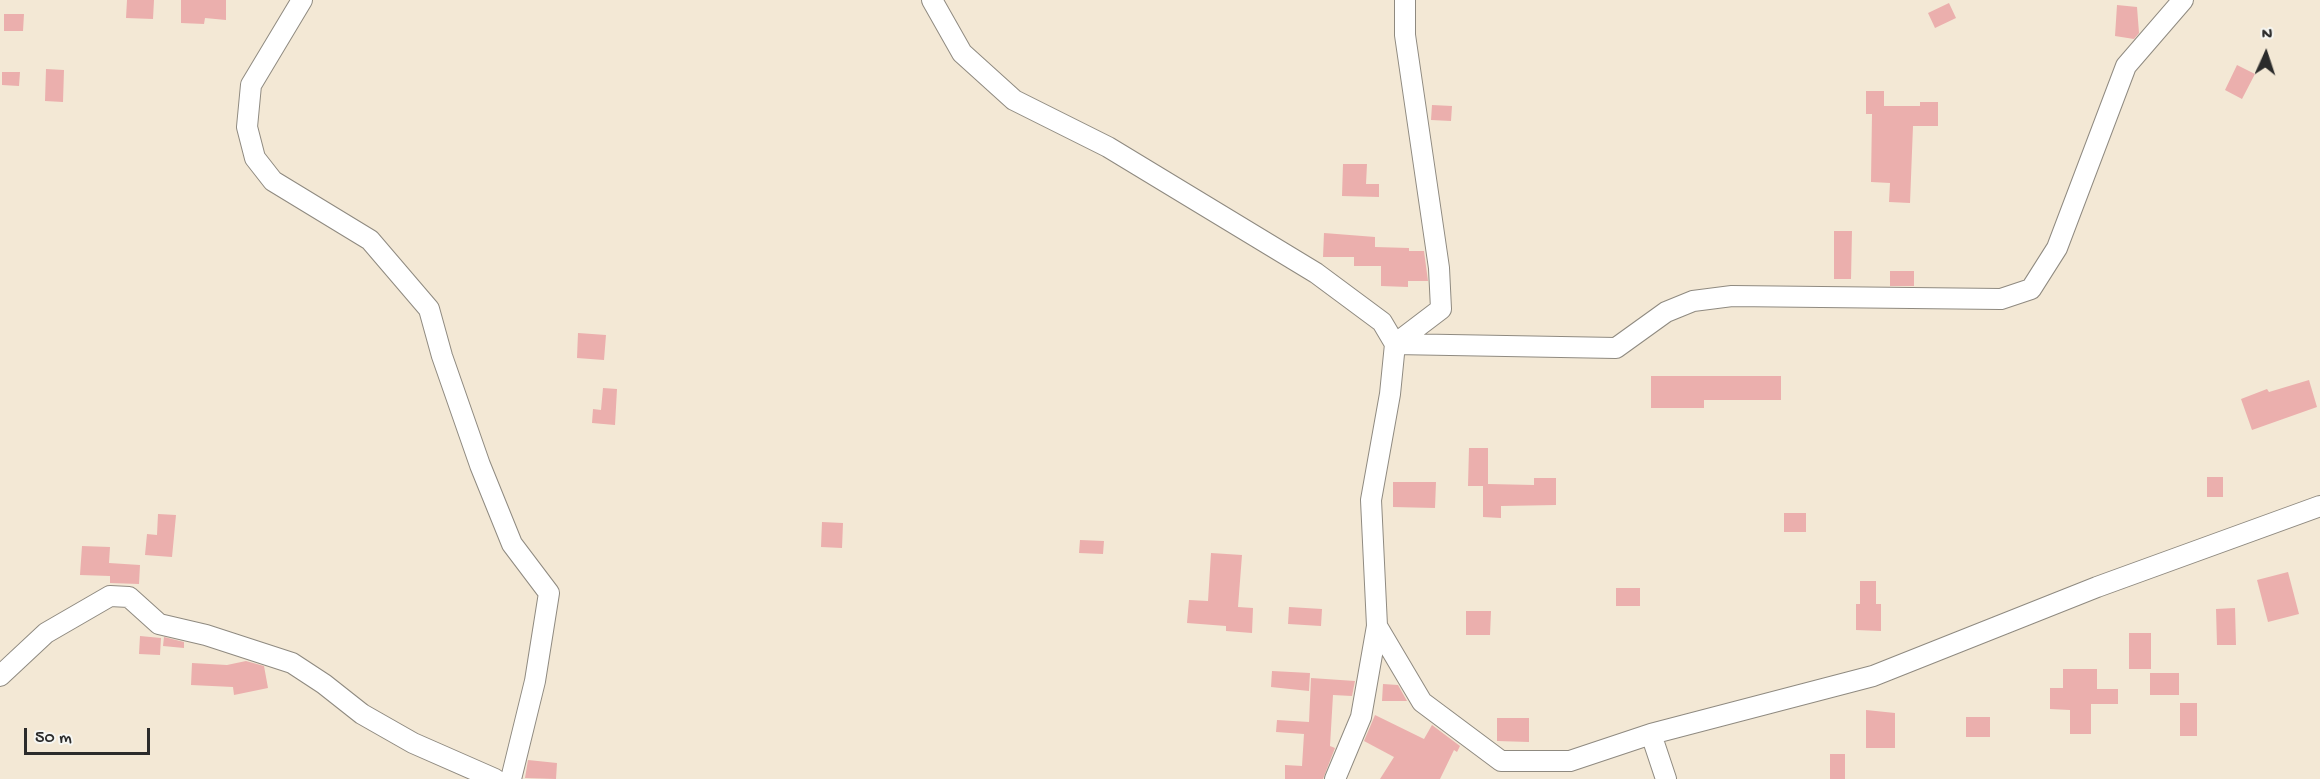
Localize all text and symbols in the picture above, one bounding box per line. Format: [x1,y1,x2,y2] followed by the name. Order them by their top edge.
[2236,24,2296,84] north arrow
[2261,26,2273,45] text: N
[27,716,153,754] scale bar
[35,728,72,749] text: 50 m

